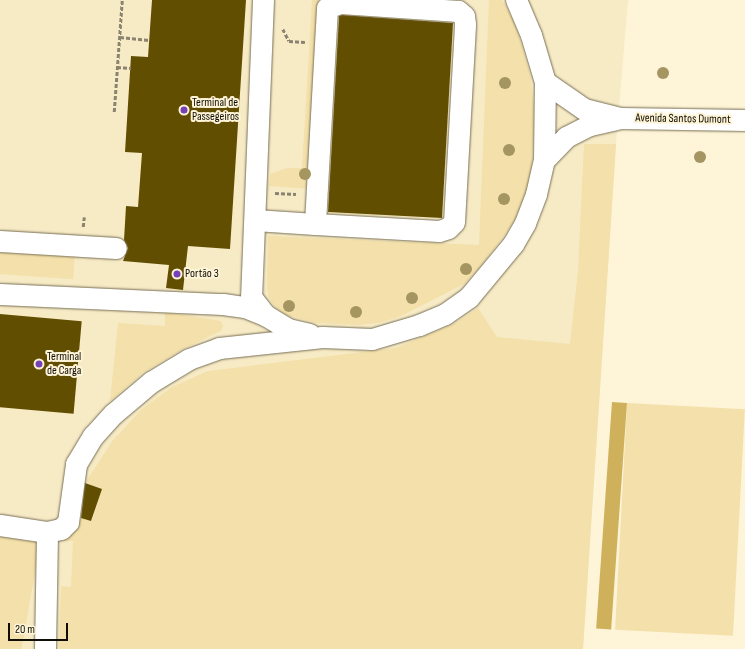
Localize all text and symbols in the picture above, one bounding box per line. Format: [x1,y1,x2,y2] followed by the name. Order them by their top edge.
[192,96,239,124] place label: Terminal de Passegeiros
[179,105,189,115] marker: Terminal de Passegeiros
[635,111,731,127] street label: Avenida Santos Dumont
[185,267,219,281] place label: Portão 3
[172,269,182,279] marker: Portão 3
[47,350,81,378] place label: Terminal de Carga
[34,359,44,369] marker: Terminal de Carga
[10,615,70,641] scale bar
[15,622,35,637] text: 20 m

